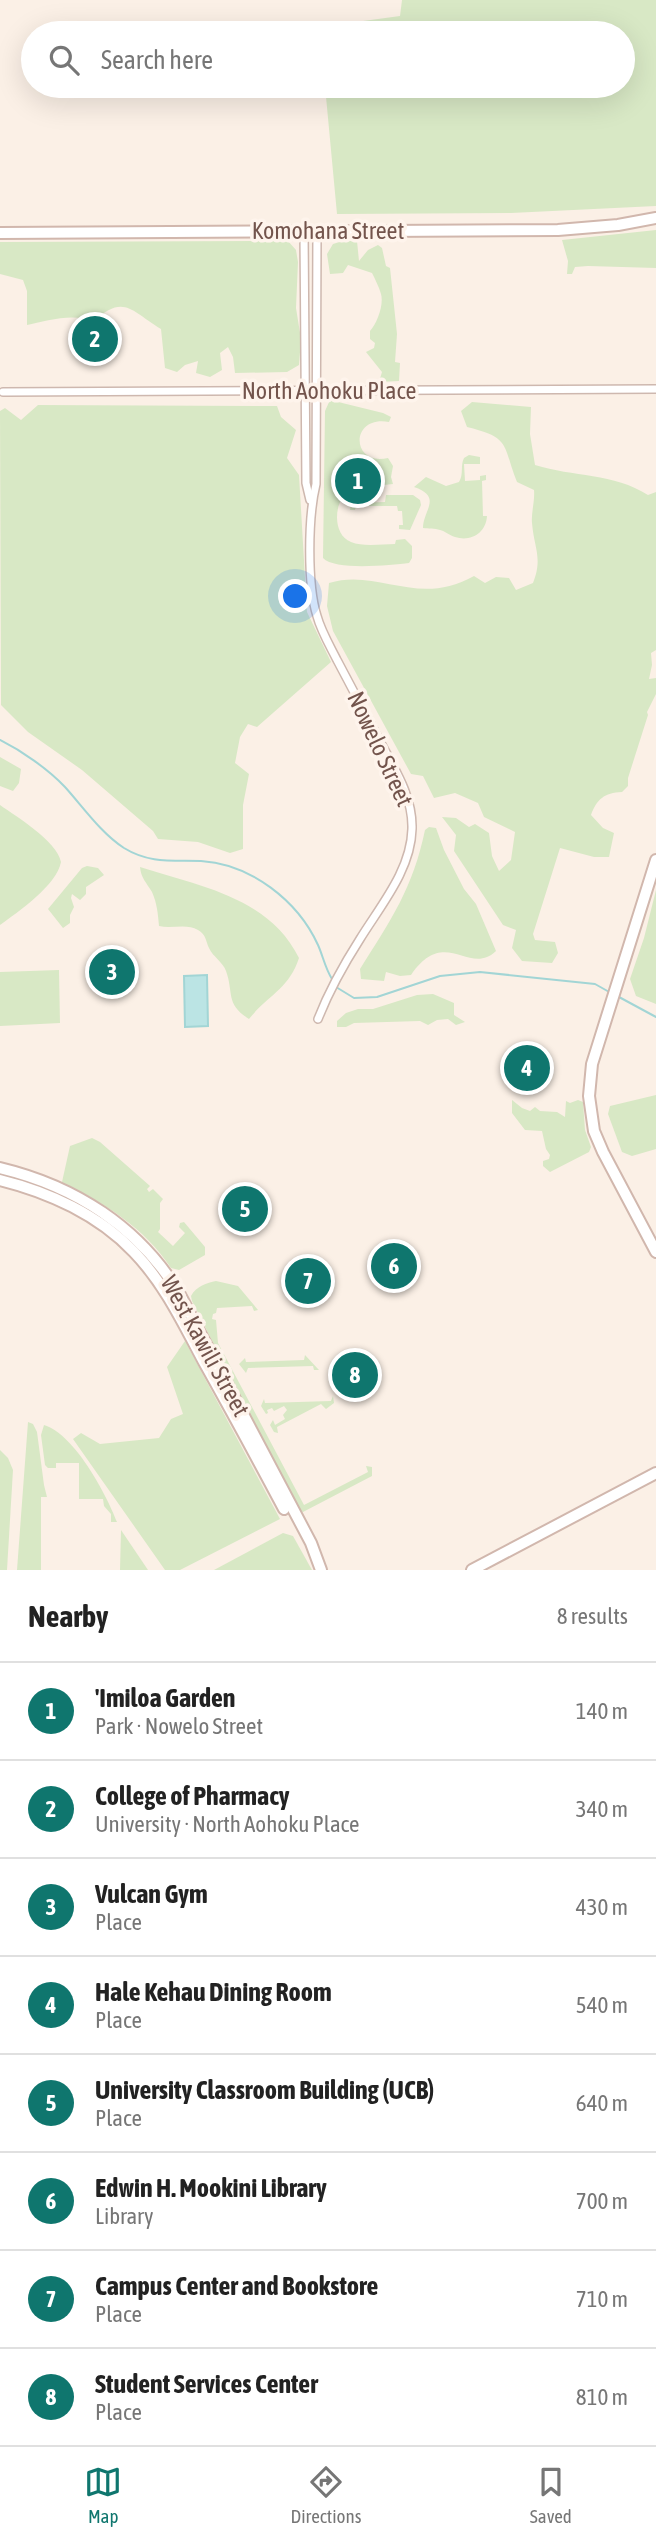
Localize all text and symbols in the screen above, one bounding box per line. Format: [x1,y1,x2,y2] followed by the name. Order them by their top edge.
[21,21,635,98] search box
[45,41,83,79] icon: search
[101,45,213,75] text: Search here
[252,217,404,244] street label: Komohana Street
[72,313,118,365] pin: 2
[242,377,416,404] street label: North Aohoku Place
[335,455,381,507] pin: 1
[278,579,312,613] your location
[342,687,419,811] street label: Nowelo Street
[89,946,135,998] pin: 3
[504,1042,550,1094] pin: 4
[222,1183,268,1235] pin: 5
[371,1240,417,1292] pin: 6
[285,1255,331,1307] pin: 7
[156,1271,255,1421] street label: West Kawili Street
[332,1349,378,1401] pin: 8
[28,1599,108,1633] text: Nearby
[557,1603,628,1629] text: 8 results
[95,1683,235,1713] text: 'Imiloa Garden
[46,1698,56,1724] text: 1
[576,1698,628,1724] text: 140 m
[95,1713,263,1739] text: Park · Nowelo Street
[95,1781,289,1811] text: College of Pharmacy
[46,1796,56,1822] text: 2
[576,1796,628,1822] text: 340 m
[95,1811,360,1837] text: University · North Aohoku Place
[95,1879,208,1909] text: Vulcan Gym
[46,1894,56,1920] text: 3
[576,1894,628,1920] text: 430 m
[95,1909,142,1935] text: Place
[95,1977,332,2007] text: Hale Kehau Dining Room
[46,1992,56,2018] text: 4
[576,1992,628,2018] text: 540 m
[95,2007,142,2033] text: Place
[95,2075,434,2105] text: University Classroom Building (UCB)
[46,2090,56,2116] text: 5
[576,2090,628,2116] text: 640 m
[95,2105,142,2131] text: Place
[95,2173,327,2203] text: Edwin H. Mookini Library
[46,2188,56,2214] text: 6
[576,2188,628,2214] text: 700 m
[95,2203,153,2229] text: Library
[95,2271,378,2301] text: Campus Center and Bookstore
[46,2286,56,2312] text: 7
[576,2286,628,2312] text: 710 m
[95,2301,142,2327] text: Place
[95,2369,318,2399] text: Student Services Center
[46,2384,56,2410] text: 8
[576,2384,628,2410] text: 810 m
[95,2399,142,2425] text: Place
[84,2463,122,2527] tab: Map
[291,2463,361,2527] tab: Directions
[530,2463,572,2527] tab: Saved

